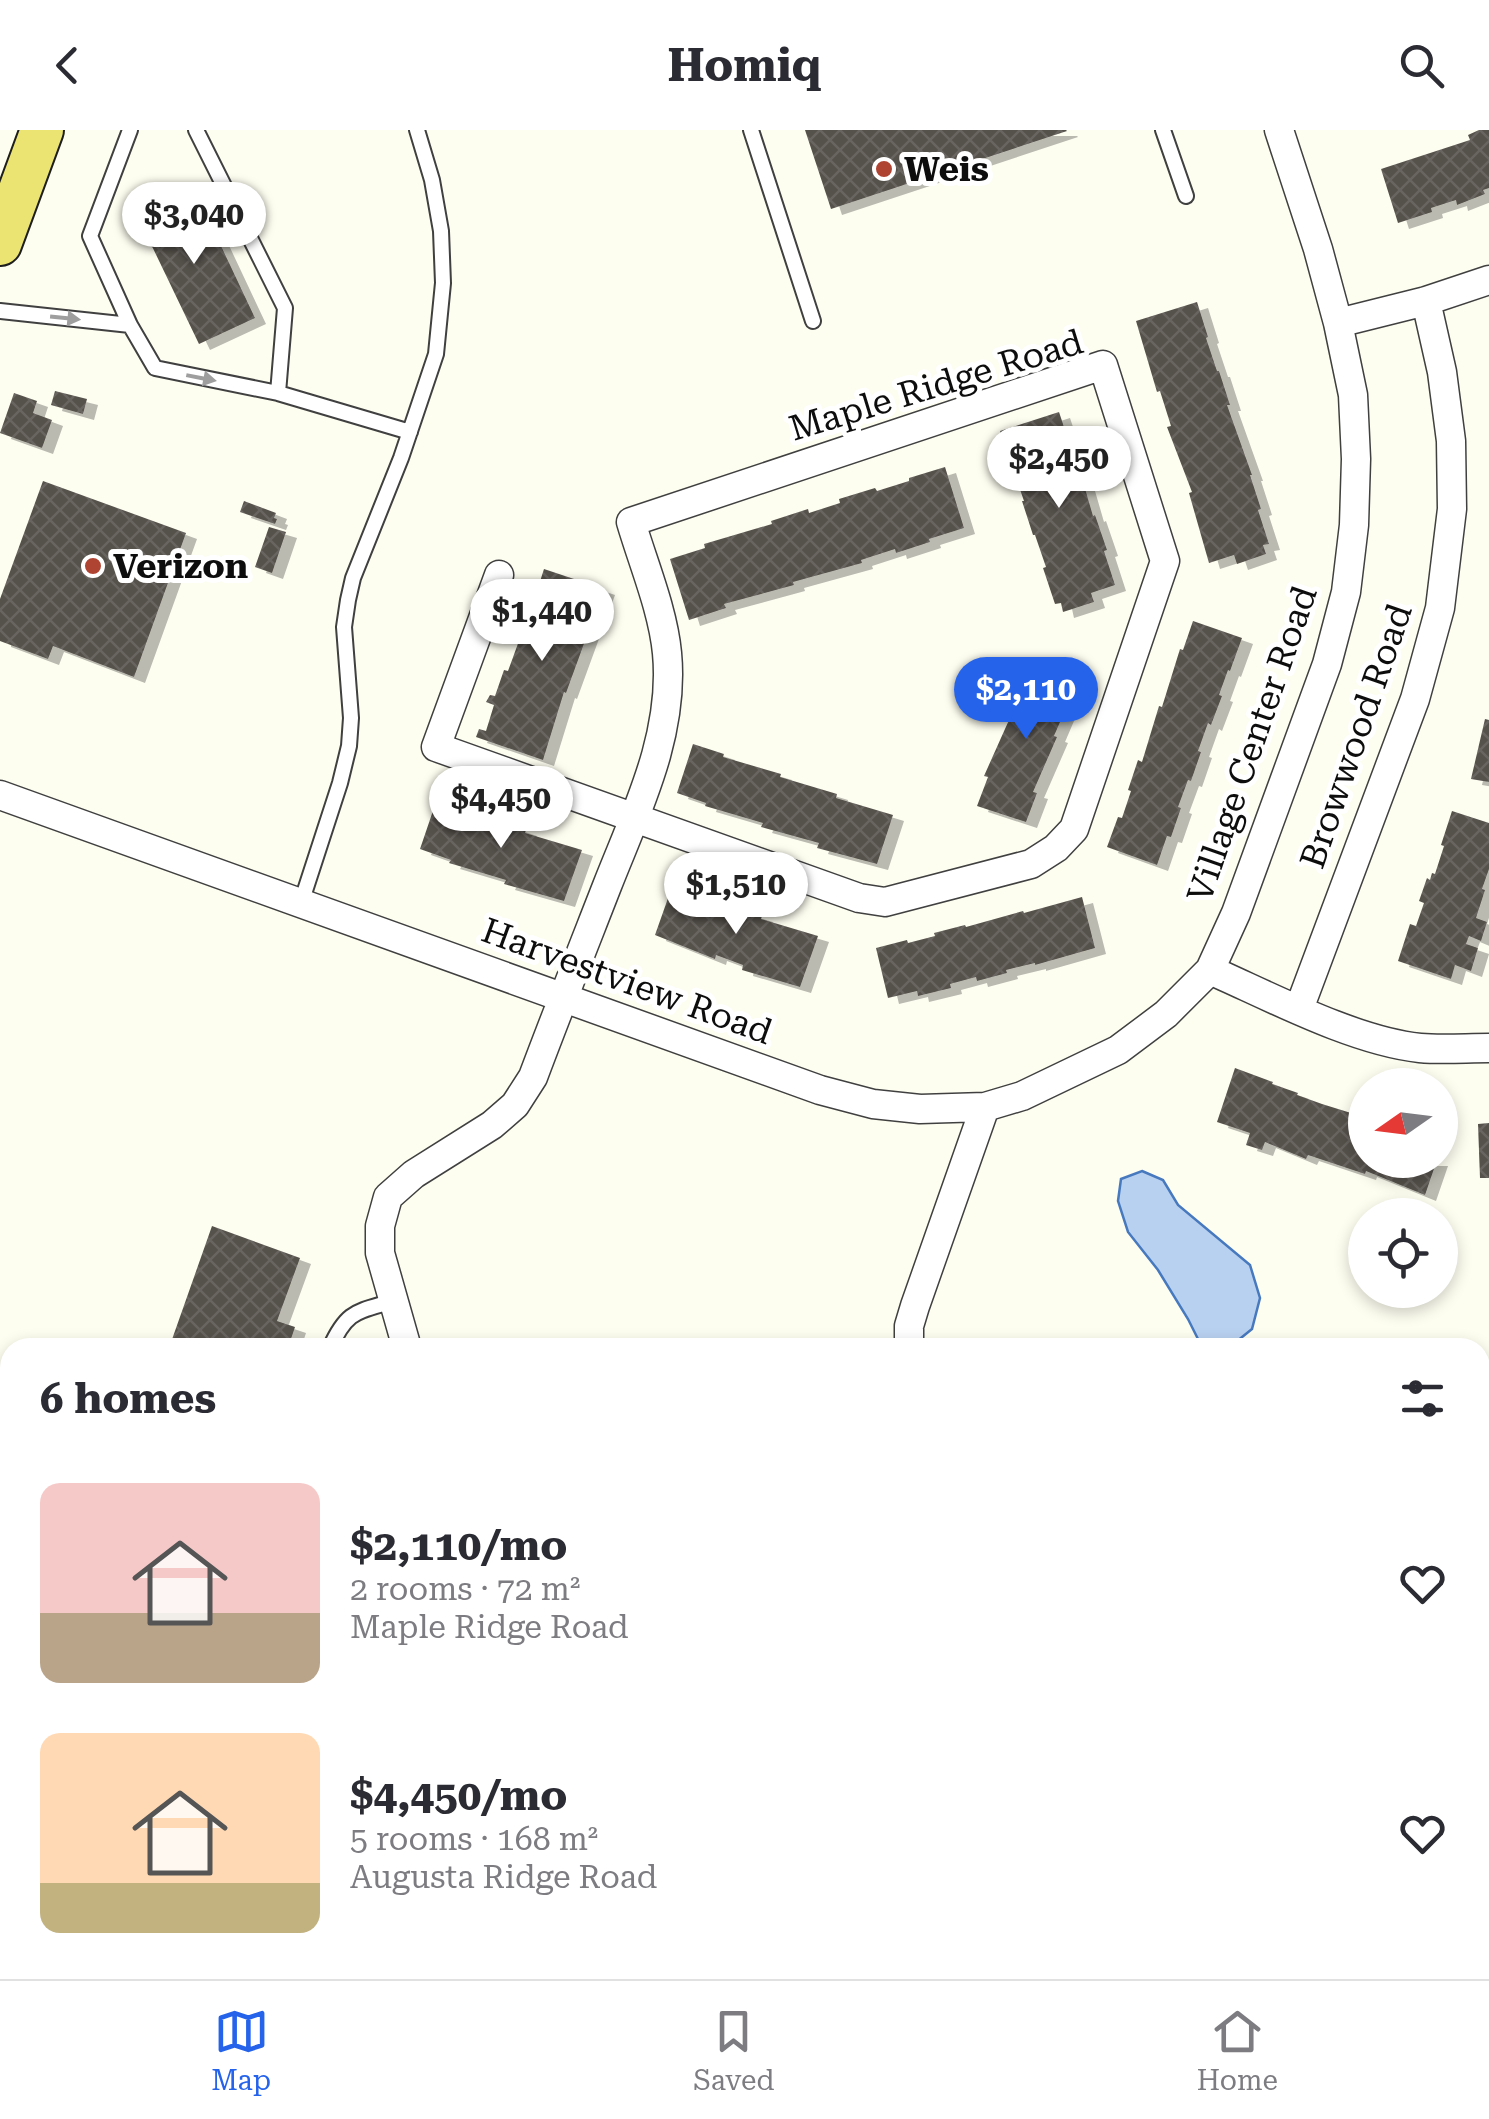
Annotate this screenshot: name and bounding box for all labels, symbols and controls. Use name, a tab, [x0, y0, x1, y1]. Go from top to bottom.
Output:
icon: back	[40, 38, 95, 93]
icon: search	[1394, 38, 1449, 93]
text: Homiq	[667, 39, 822, 92]
place label: Weis	[904, 149, 989, 190]
marker: Weis	[873, 158, 895, 180]
pin: $3,040	[113, 182, 275, 267]
text: $3,040	[144, 195, 244, 233]
one-way arrow	[50, 310, 81, 326]
street label: Maple Ridge Road	[784, 321, 1088, 450]
one-way arrow	[186, 370, 217, 386]
pin: $2,450	[978, 426, 1140, 511]
text: $2,450	[1009, 439, 1109, 477]
place label: Verizon	[113, 546, 248, 587]
marker: Verizon	[82, 555, 104, 577]
pin: $1,440	[461, 579, 623, 664]
street label: Village Center Road	[1179, 581, 1326, 908]
text: $1,440	[492, 592, 592, 630]
street label: Browwood Road	[1292, 599, 1421, 874]
pin: $2,110	[945, 657, 1107, 742]
text: $2,110	[976, 670, 1076, 708]
pin: $4,450	[420, 766, 582, 851]
text: $4,450	[451, 779, 551, 817]
pin: $1,510	[655, 852, 817, 937]
text: $1,510	[686, 865, 786, 903]
street label: Harvestview Road	[476, 910, 778, 1053]
north arrow	[1348, 1068, 1458, 1178]
map controls	[1348, 1068, 1458, 1308]
button: locate	[1348, 1198, 1458, 1308]
icon: filters	[1395, 1371, 1450, 1426]
text: 6 homes	[40, 1374, 216, 1423]
text: $2,110/mo	[350, 1521, 567, 1570]
icon: home	[120, 1523, 240, 1643]
icon: heart	[1395, 1556, 1450, 1611]
text: 2 rooms · 72 m²	[350, 1570, 580, 1608]
text: Maple Ridge Road	[350, 1608, 629, 1646]
text: $4,450/mo	[350, 1771, 567, 1820]
icon: home	[120, 1773, 240, 1893]
icon: heart	[1395, 1806, 1450, 1861]
text: 5 rooms · 168 m²	[350, 1820, 598, 1858]
text: Augusta Ridge Road	[350, 1858, 657, 1896]
tab: Map	[211, 2004, 271, 2097]
tab: Saved	[693, 2004, 774, 2097]
tab: Home	[1197, 2004, 1278, 2097]

